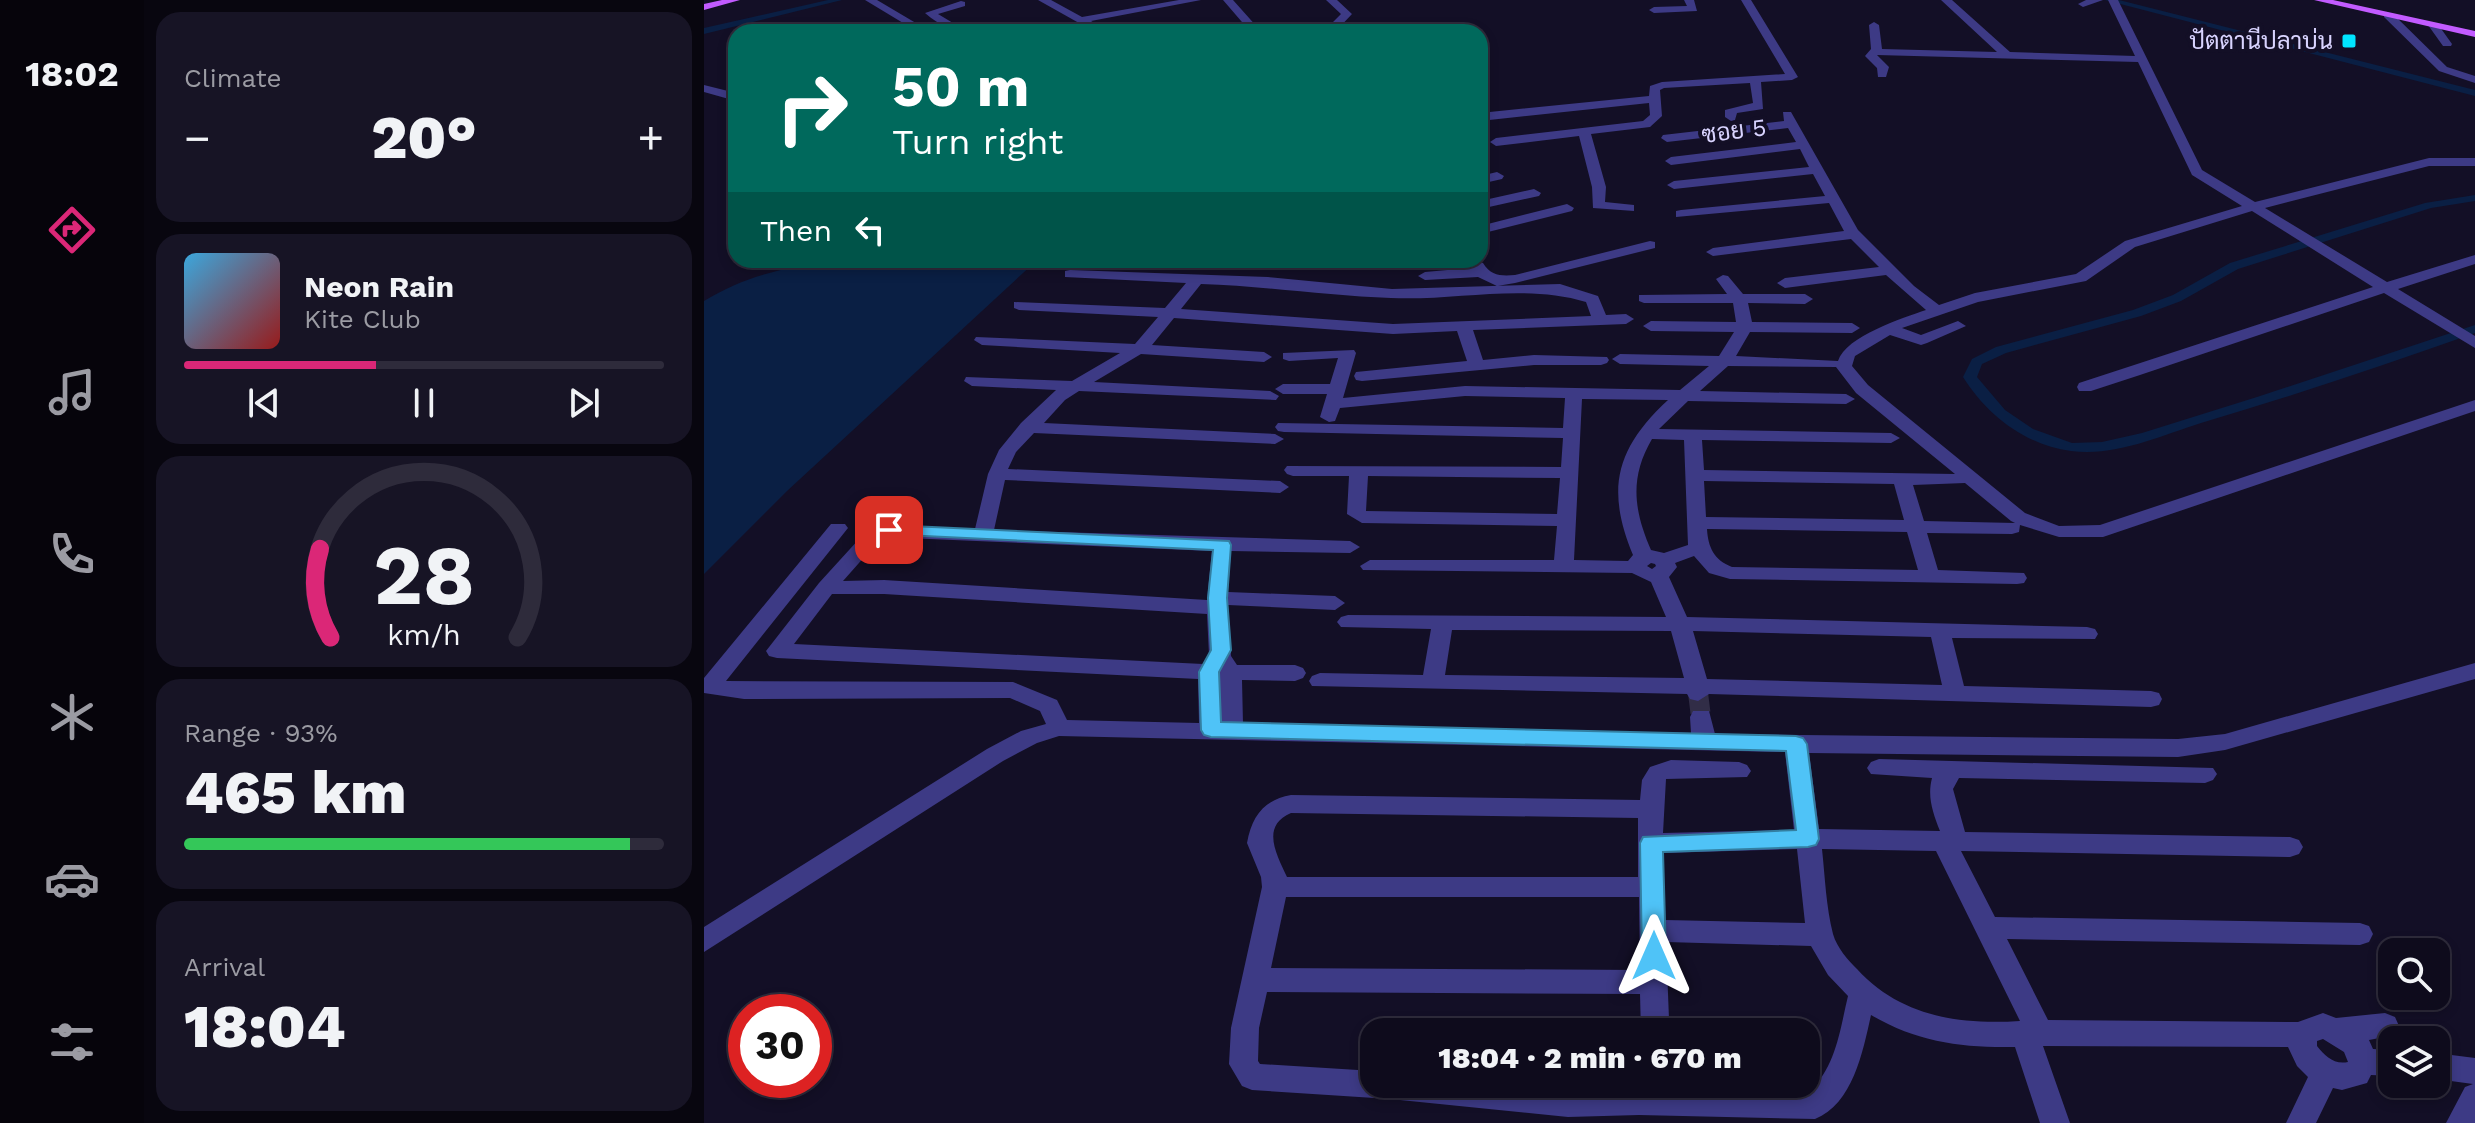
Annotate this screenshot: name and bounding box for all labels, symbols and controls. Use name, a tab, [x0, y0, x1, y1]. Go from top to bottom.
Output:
place label: ปัตตานีปลาบ่น	[2189, 26, 2333, 55]
marker: ปัตตานีปลาบ่น	[2340, 32, 2358, 50]
text: 18:02	[25, 53, 119, 95]
text: 50 m	[892, 54, 1029, 120]
icon: right	[760, 56, 864, 160]
text: Climate	[184, 63, 282, 93]
text: 20°	[371, 102, 477, 173]
text: −	[184, 112, 211, 164]
text: +	[637, 112, 664, 164]
street label: ซอย 5	[1700, 113, 1768, 149]
text: Turn right	[892, 121, 1063, 163]
icon: directions	[44, 202, 100, 258]
icon: left	[848, 208, 892, 252]
text: Then	[760, 213, 832, 248]
text: Neon Rain	[304, 269, 454, 304]
text: Kite Club	[304, 304, 421, 334]
icon: music	[44, 364, 100, 420]
icon: previous	[242, 381, 286, 425]
icon: pause	[402, 381, 446, 425]
icon: next	[562, 381, 606, 425]
pin	[855, 496, 923, 564]
icon: arrive	[867, 508, 911, 552]
icon: phone	[44, 526, 100, 582]
text: 28	[373, 526, 475, 623]
text: km/h	[387, 618, 461, 652]
icon: climate	[44, 689, 100, 745]
text: Range · 93%	[184, 718, 337, 748]
text: 465 km	[184, 757, 406, 828]
icon: car	[44, 851, 100, 907]
position arrow	[1612, 914, 1696, 998]
map controls	[2378, 938, 2450, 1098]
button: search	[2378, 938, 2450, 1010]
text: Arrival	[184, 952, 265, 982]
text: 18:04	[184, 991, 345, 1062]
speed limit sign: 30	[728, 994, 832, 1098]
icon: filters	[44, 1014, 100, 1070]
button: layers	[2378, 1026, 2450, 1098]
text: 18:04 · 2 min · 670 m	[1438, 1040, 1742, 1075]

